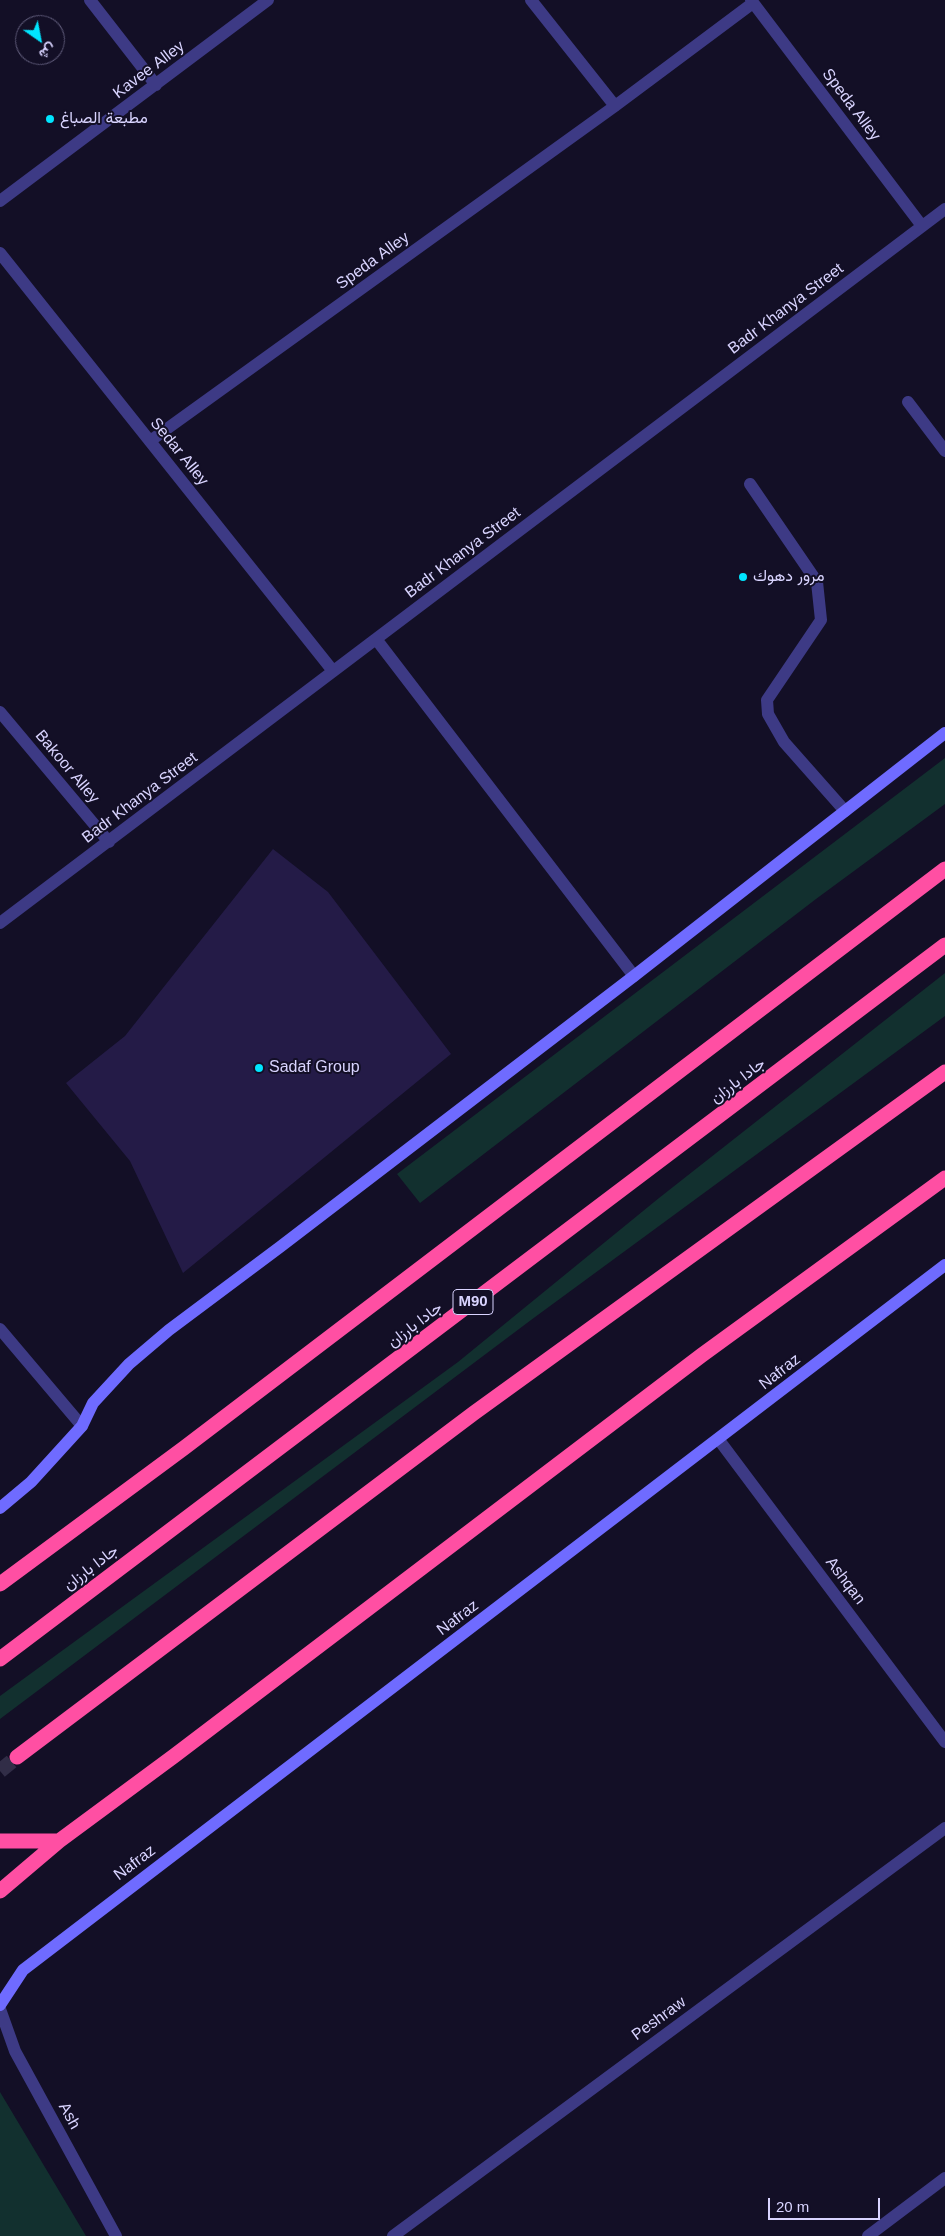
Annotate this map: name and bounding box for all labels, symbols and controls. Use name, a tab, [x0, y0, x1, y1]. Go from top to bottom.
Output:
north arrow	[15, 15, 65, 65]
street label: Kavee Alley	[109, 37, 189, 103]
text: ش	[36, 40, 59, 63]
street label: Speda Alley	[818, 65, 884, 145]
place label: مطبعة الصباغ	[60, 109, 148, 129]
marker: مطبعة الصباغ	[44, 113, 56, 125]
street label: Speda Alley	[333, 228, 413, 294]
street label: Badr Khanya Street	[724, 259, 848, 359]
street label: Sedar Alley	[146, 414, 212, 490]
street label: Badr Khanya Street	[401, 503, 525, 603]
place label: مرور دهوك	[753, 567, 824, 587]
marker: مرور دهوك	[737, 571, 749, 583]
street label: Bakoor Alley	[31, 726, 103, 808]
street label: Badr Khanya Street	[78, 748, 202, 848]
street label: جادا بارزان	[707, 1054, 769, 1108]
place label: Sadaf Group	[269, 1058, 360, 1078]
marker: Sadaf Group	[253, 1062, 265, 1074]
road number: M90	[453, 1290, 493, 1314]
street label: جادا بارزان	[384, 1298, 446, 1352]
street label: Nafraz	[756, 1350, 804, 1394]
street label: جادا بارزان	[60, 1541, 122, 1595]
street label: Ashqan	[821, 1554, 869, 1608]
street label: Nafraz	[433, 1596, 483, 1640]
street label: Nafraz	[110, 1841, 160, 1885]
street label: Peshraw	[628, 1993, 690, 2045]
street label: Ash	[54, 2099, 84, 2133]
scale bar	[770, 2188, 882, 2220]
text: 20 m	[776, 2198, 809, 2215]

